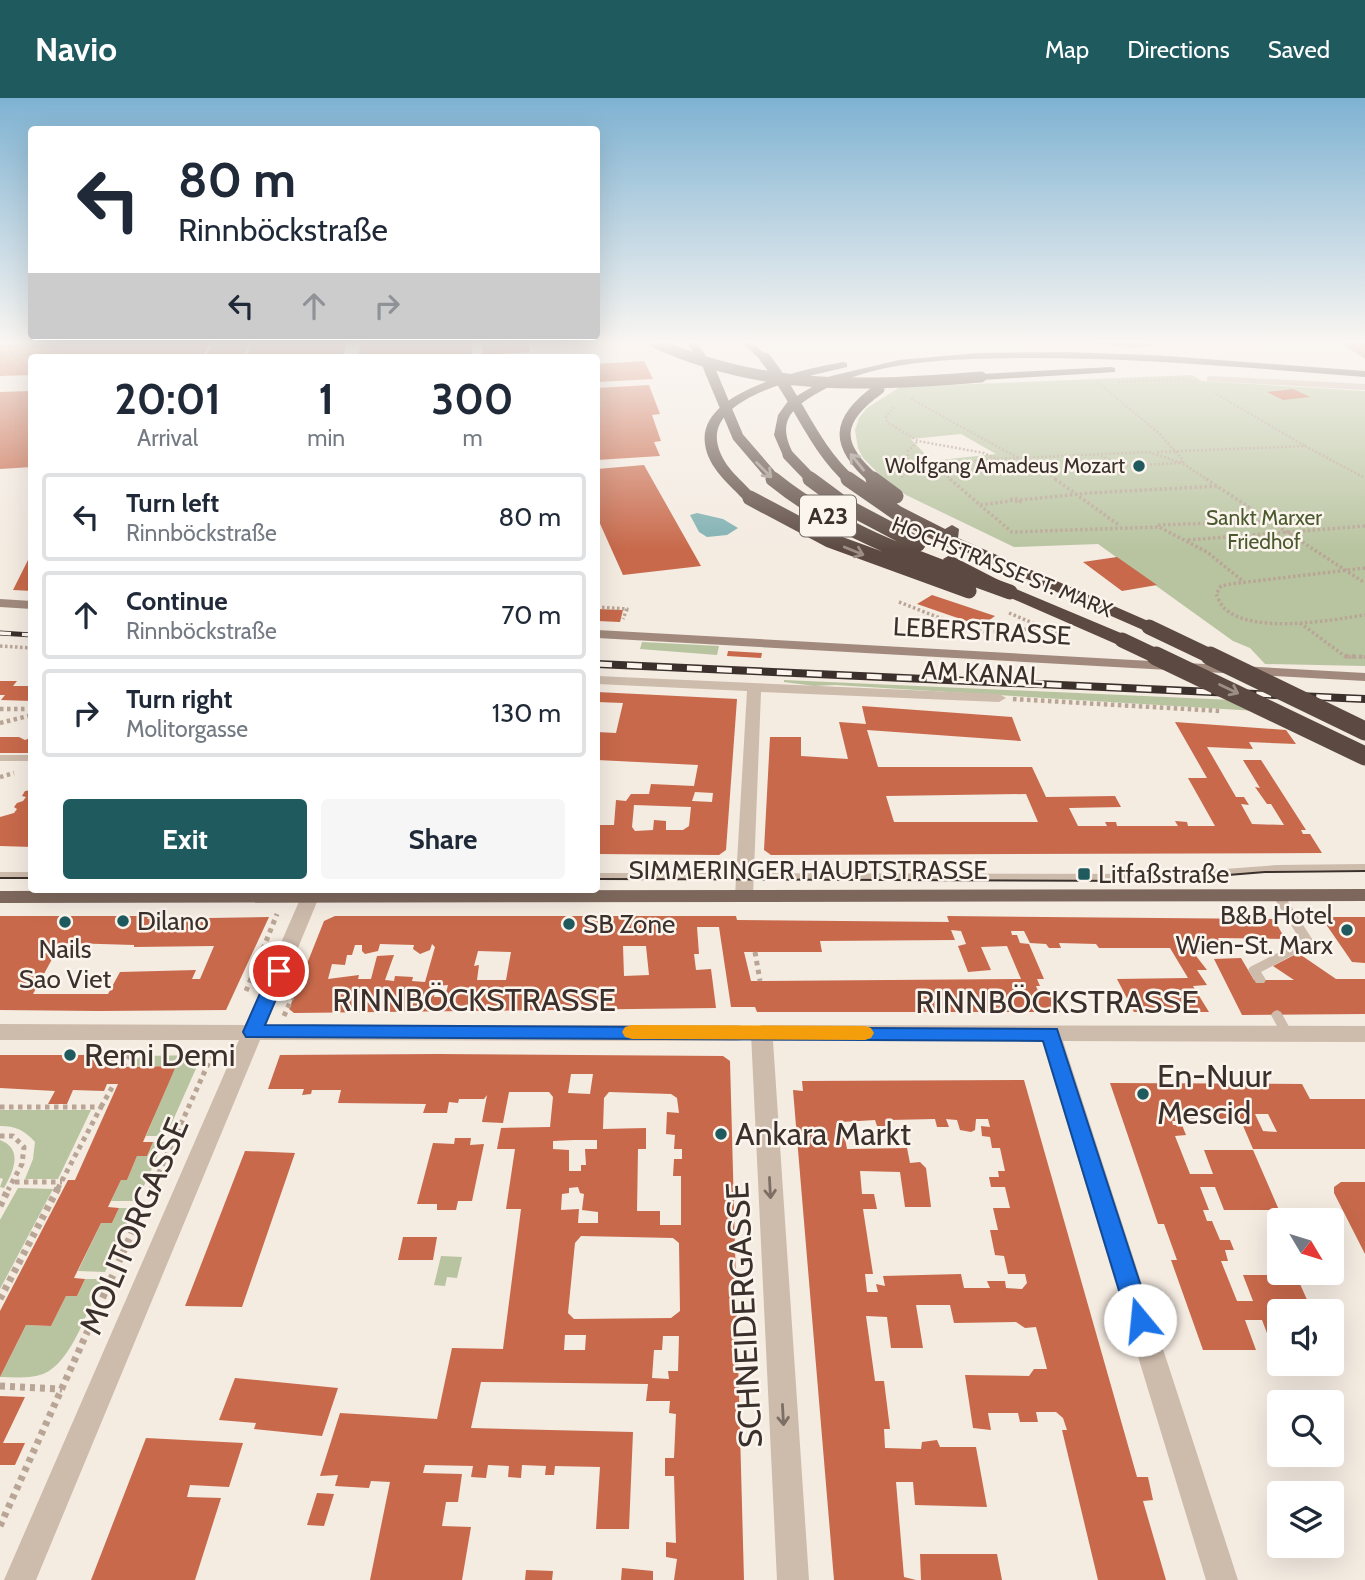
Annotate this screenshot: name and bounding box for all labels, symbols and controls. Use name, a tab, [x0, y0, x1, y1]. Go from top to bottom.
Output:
text: Navio	[35, 29, 117, 69]
text: Map	[1045, 35, 1089, 64]
text: Directions	[1127, 35, 1230, 64]
text: Saved	[1268, 35, 1330, 64]
text: 80 m	[178, 150, 296, 209]
icon: left	[63, 154, 154, 245]
text: Rinnböckstraße	[178, 210, 388, 249]
icon: left	[222, 287, 260, 325]
icon: ahead	[295, 287, 333, 325]
icon: right	[368, 287, 406, 325]
text: 20:01	[114, 373, 221, 425]
text: 1	[318, 373, 334, 425]
text: 300	[432, 373, 514, 425]
text: Arrival	[137, 424, 198, 452]
text: min	[307, 424, 345, 452]
text: m	[462, 424, 483, 452]
place label: Wolfgang Amadeus Mozart	[885, 453, 1125, 478]
one-way arrow	[849, 454, 864, 472]
marker: Wolfgang Amadeus Mozart	[1131, 458, 1147, 474]
one-way arrow	[755, 461, 772, 478]
text: Turn left	[126, 487, 219, 519]
road number: A23	[800, 496, 856, 536]
icon: left	[67, 498, 105, 536]
text: 80 m	[498, 501, 561, 533]
park label: Sankt Marxer Friedhof	[1206, 505, 1322, 554]
street label: HOCHSTRASSE ST. MARX	[888, 511, 1117, 622]
text: Rinnböckstraße	[126, 519, 277, 547]
one-way arrow	[842, 546, 864, 559]
text: Continue	[126, 585, 228, 617]
icon: ahead	[67, 596, 105, 634]
text: 70 m	[501, 599, 561, 631]
street label: LEBERSTRASSE	[892, 610, 1072, 652]
text: Rinnböckstraße	[126, 617, 277, 645]
street label: AM KANAL	[921, 654, 1043, 692]
text: Turn right	[126, 683, 232, 715]
one-way arrow	[1218, 683, 1239, 696]
icon: right	[67, 694, 105, 732]
text: 130 m	[492, 697, 561, 729]
text: Molitorgasse	[126, 715, 248, 743]
button: Exit	[63, 799, 307, 879]
button: Share	[321, 799, 565, 879]
street label: SIMMERINGER HAUPTSTRASSE	[628, 854, 988, 886]
place label: Litfaßstraße	[1098, 858, 1229, 890]
marker: Litfaßstraße	[1076, 866, 1092, 882]
place label: B&B Hotel Wien-St. Marx	[1176, 899, 1334, 961]
place label: Dilano	[137, 905, 209, 937]
place label: SB Zone	[583, 908, 675, 940]
marker: Dilano	[115, 913, 131, 929]
marker: Nails Sao Viet	[57, 914, 73, 930]
marker: SB Zone	[561, 916, 577, 932]
marker: B&B Hotel Wien-St. Marx	[1339, 922, 1355, 938]
place label: Nails Sao Viet	[19, 933, 111, 995]
pin	[249, 941, 309, 1001]
icon: arrive	[260, 952, 298, 990]
street label: RINNBÖCKSTRASSE	[332, 980, 616, 1019]
street label: RINNBÖCKSTRASSE	[915, 982, 1199, 1021]
place label: Remi Demi	[84, 1035, 235, 1074]
marker: Remi Demi	[62, 1047, 78, 1063]
place label: En-Nuur Mescid	[1157, 1056, 1273, 1132]
marker: En-Nuur Mescid	[1135, 1086, 1151, 1102]
street label: MOLITORGASSE	[70, 1112, 197, 1340]
place label: Ankara Markt	[735, 1114, 911, 1153]
marker: Ankara Markt	[713, 1126, 729, 1142]
one-way arrow	[763, 1176, 776, 1199]
street label: SCHNEIDERGASSE	[717, 1181, 770, 1449]
north arrow	[1267, 1208, 1344, 1284]
map controls	[1267, 1208, 1344, 1558]
position arrow	[1103, 1283, 1177, 1357]
button: sound	[1267, 1299, 1344, 1376]
button: search	[1267, 1390, 1344, 1467]
one-way arrow	[777, 1403, 790, 1426]
button: layers	[1267, 1481, 1344, 1558]

